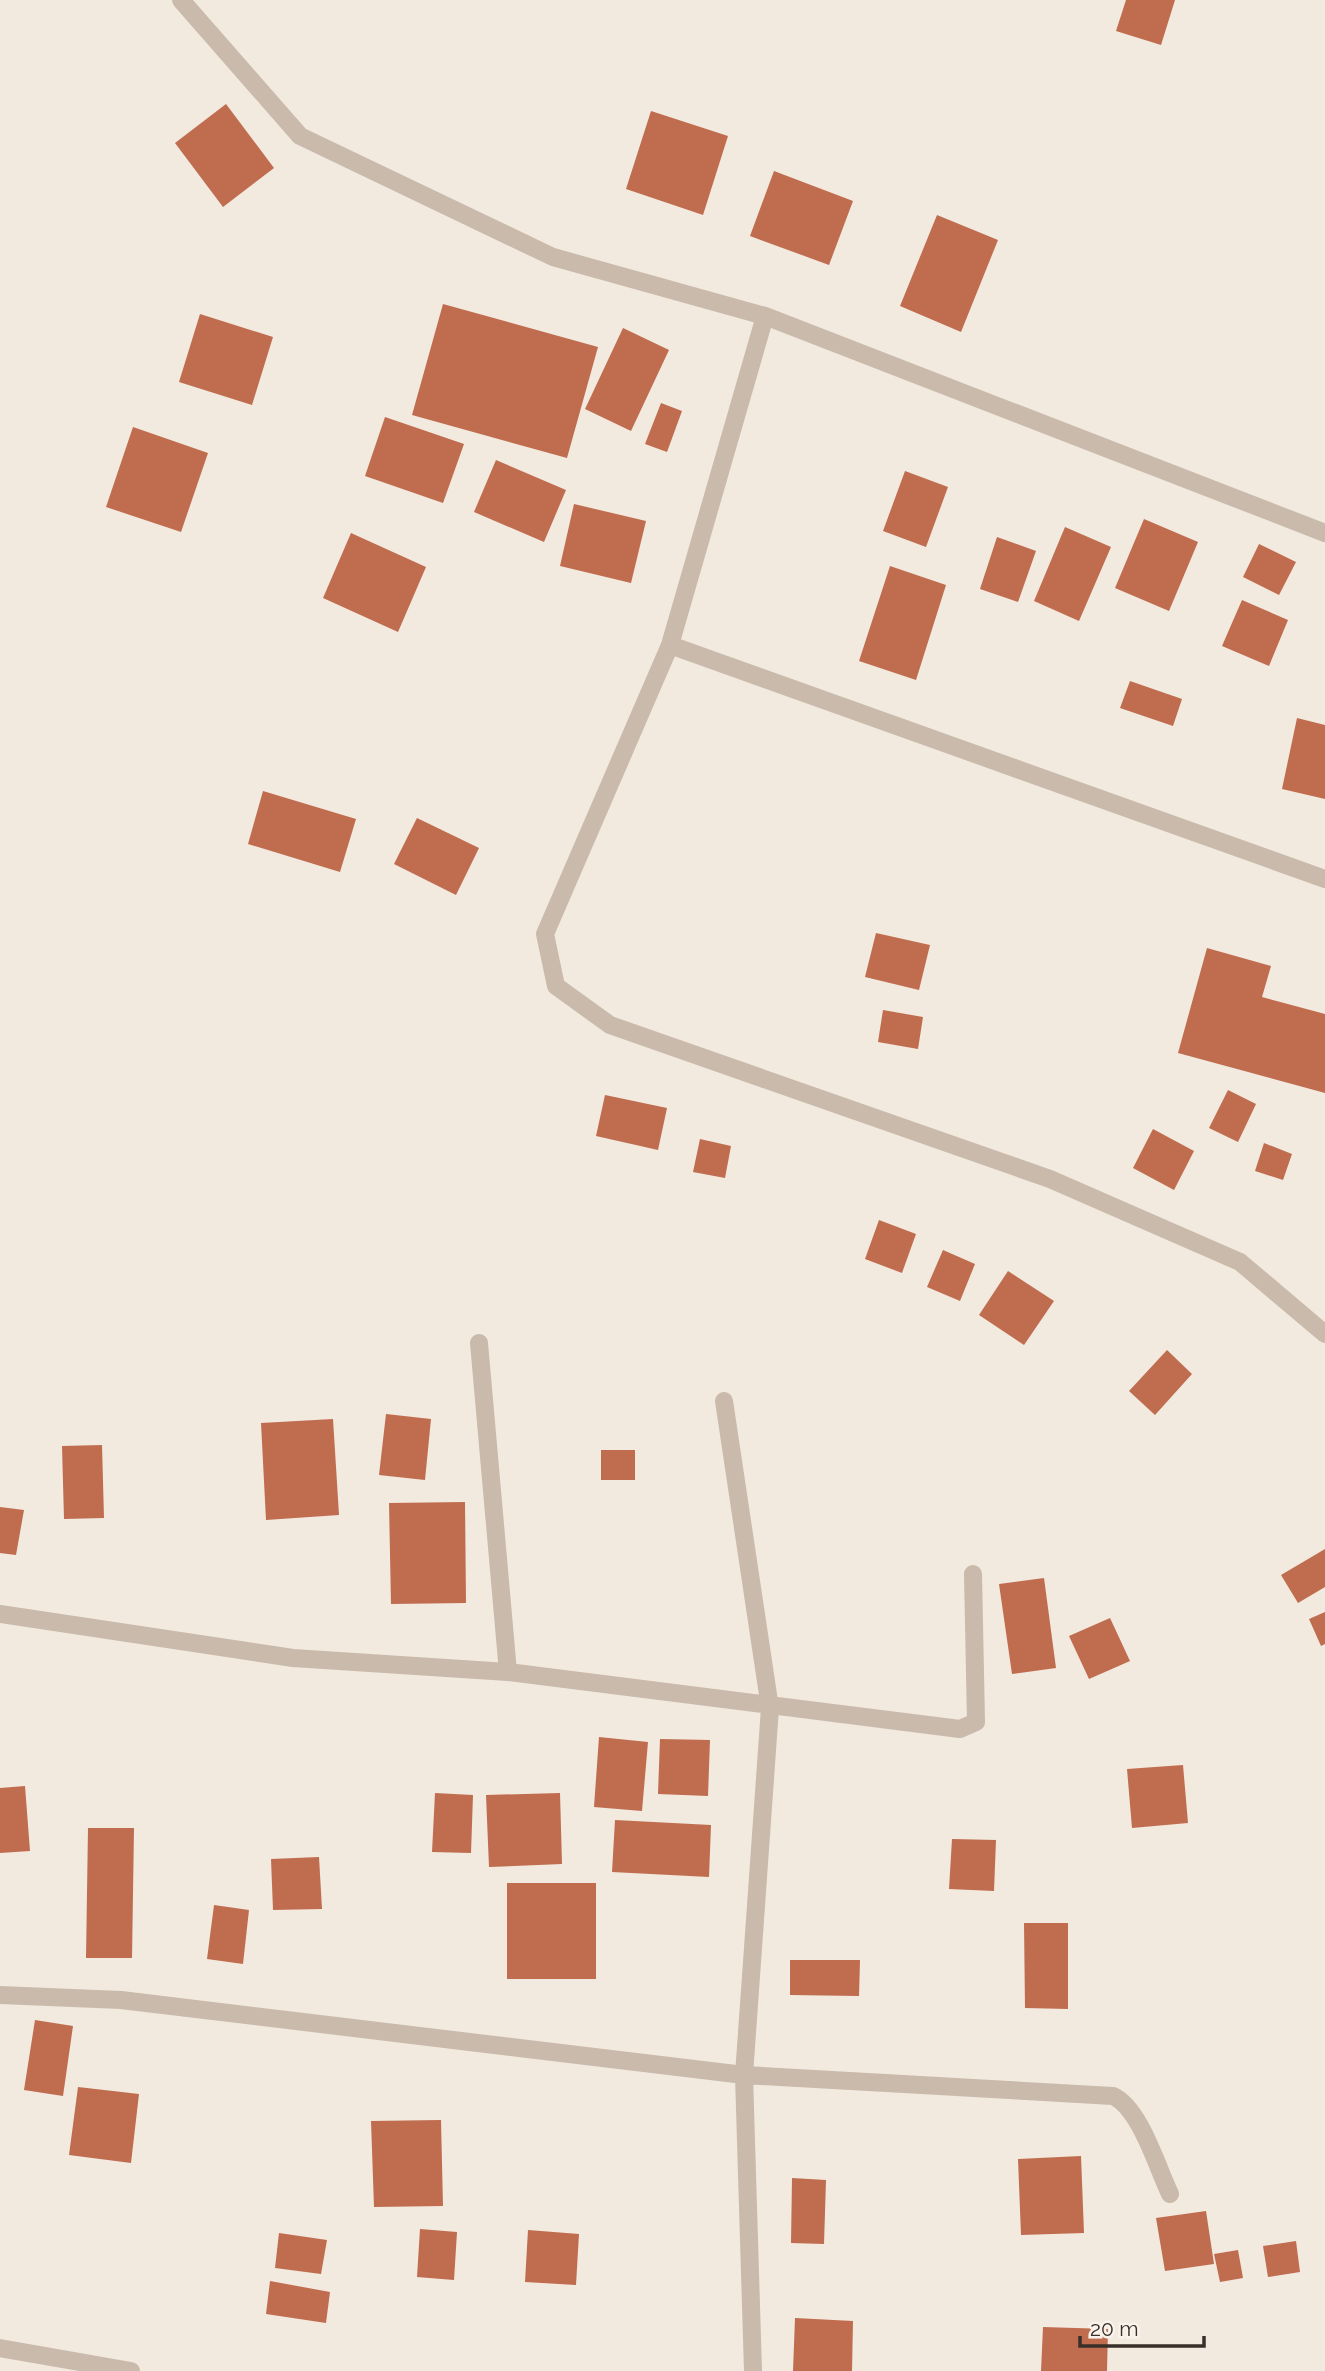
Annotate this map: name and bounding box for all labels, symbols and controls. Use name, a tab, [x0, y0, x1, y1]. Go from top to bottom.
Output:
scale bar	[1080, 2304, 1204, 2348]
text: 20 m	[1090, 2316, 1138, 2341]

